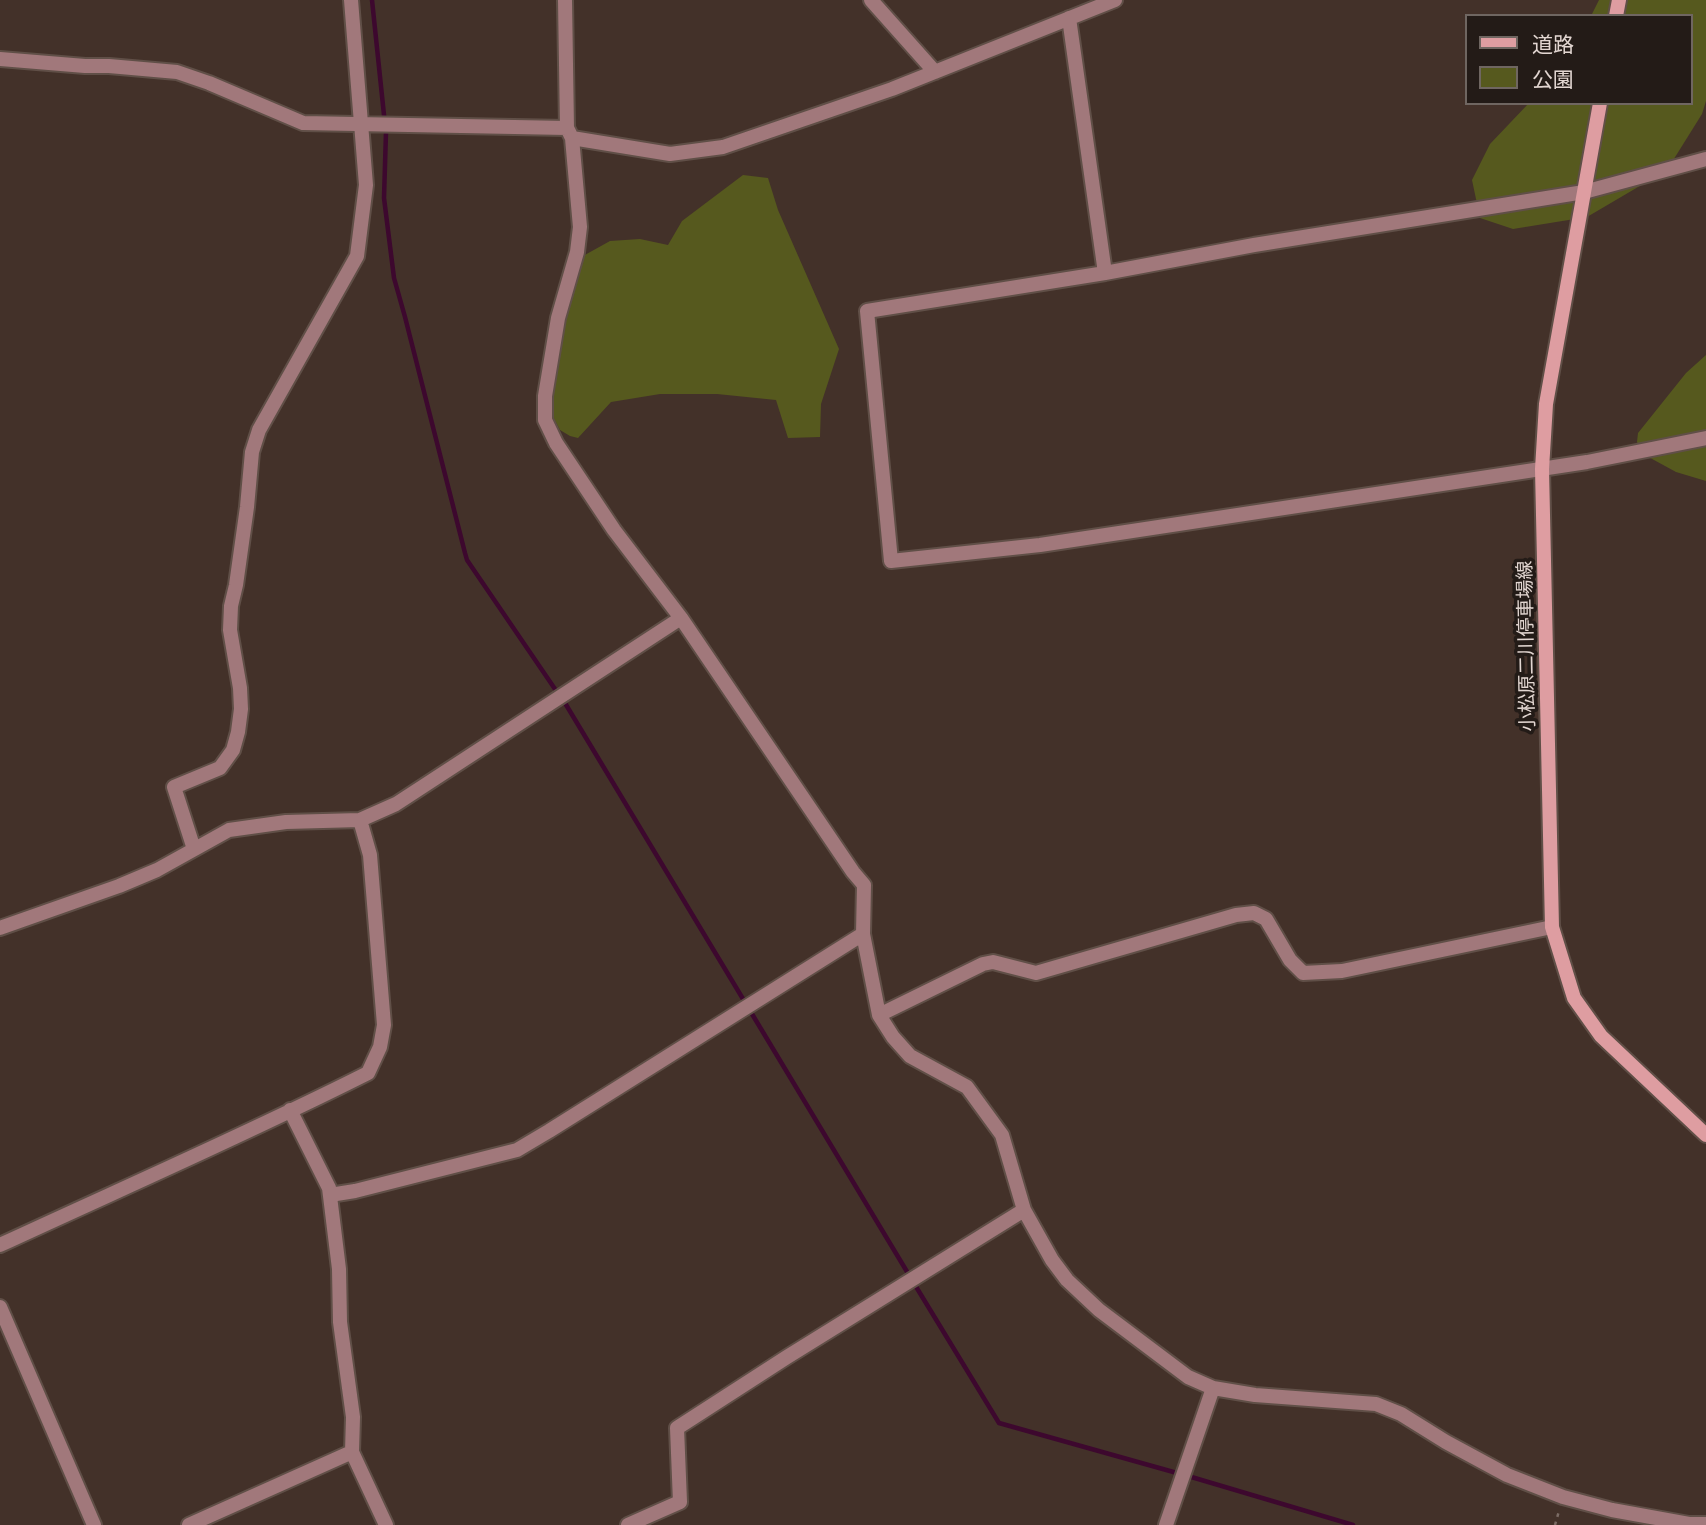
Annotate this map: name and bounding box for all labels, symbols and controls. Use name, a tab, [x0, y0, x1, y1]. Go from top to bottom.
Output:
legend	[1464, 14, 1692, 105]
text: 道路	[1532, 30, 1574, 58]
text: 公園	[1532, 65, 1574, 93]
street label: 小松原二川停車場線	[1514, 560, 1540, 732]

